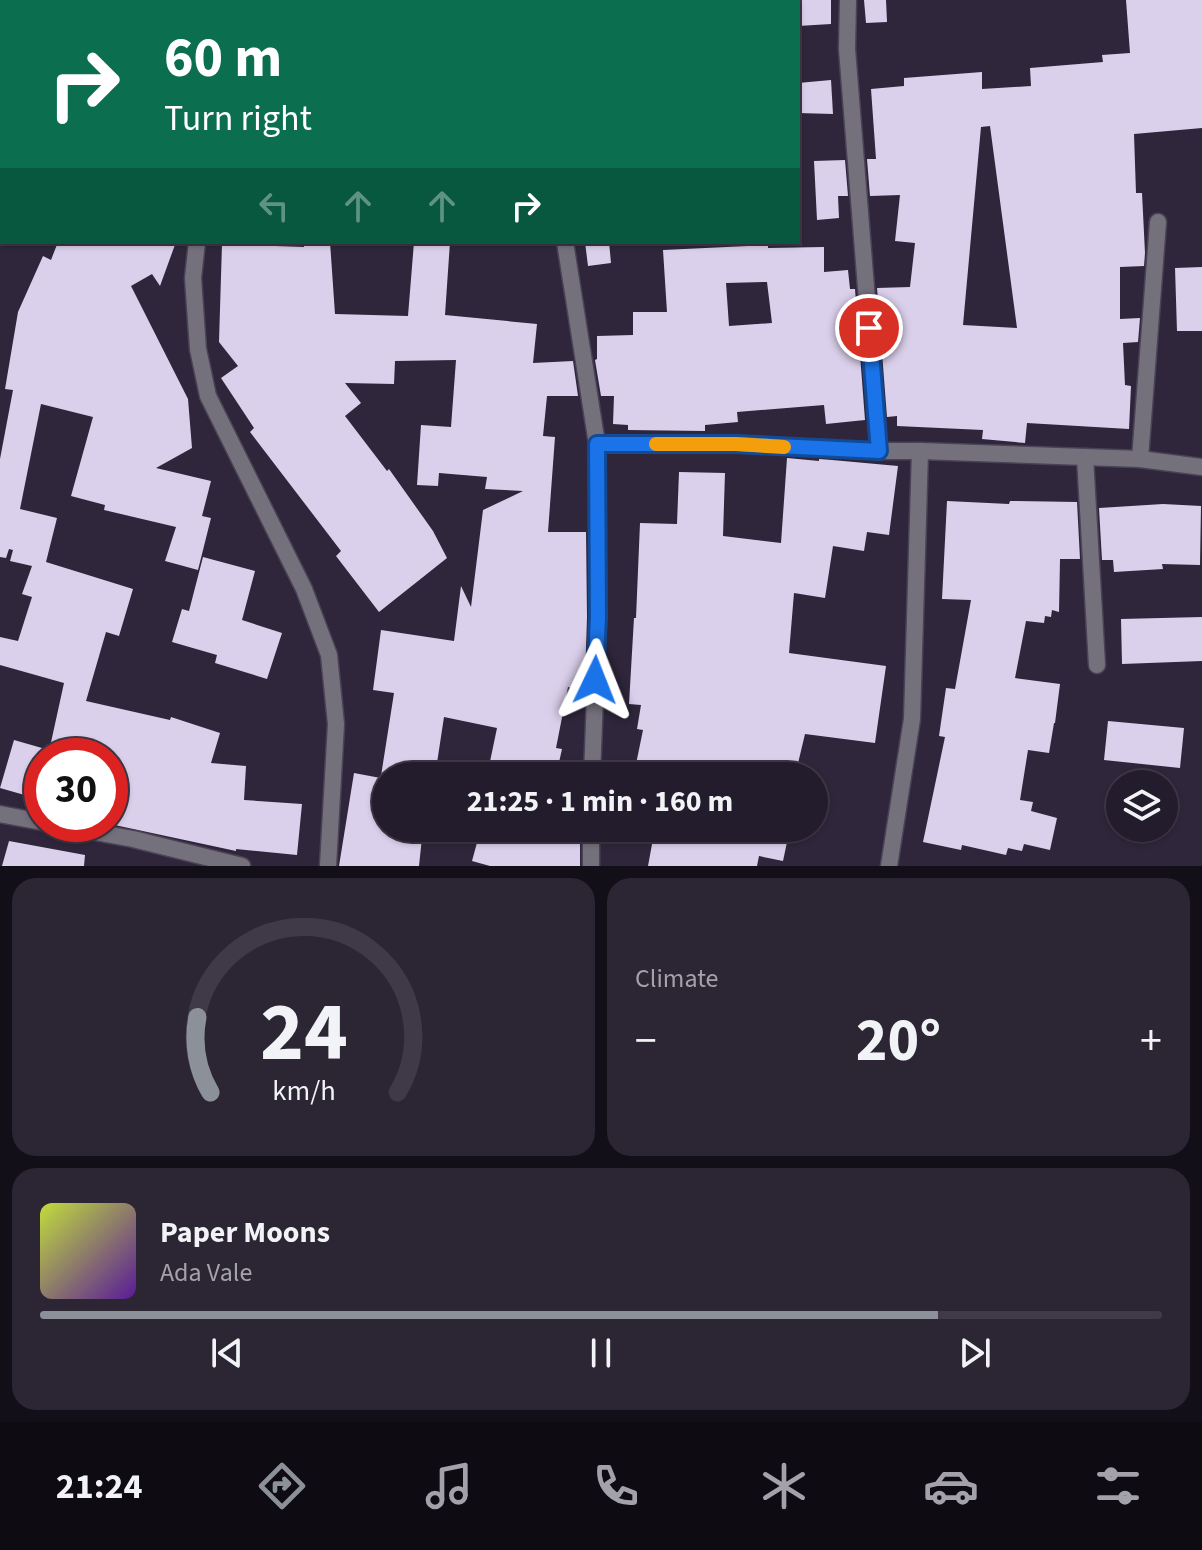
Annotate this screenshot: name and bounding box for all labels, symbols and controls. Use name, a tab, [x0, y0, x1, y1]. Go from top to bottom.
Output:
text: 60 m	[164, 19, 282, 98]
icon: right	[32, 32, 136, 136]
text: Turn right	[164, 93, 312, 144]
icon: left	[252, 184, 296, 228]
icon: ahead	[336, 184, 380, 228]
icon: ahead	[420, 184, 464, 228]
icon: right	[504, 184, 548, 228]
pin	[835, 294, 903, 362]
icon: arrive	[847, 306, 891, 350]
position arrow	[553, 638, 637, 722]
speed limit sign: 30	[24, 738, 128, 842]
map controls	[1106, 770, 1178, 842]
button: layers	[1106, 770, 1178, 842]
text: 21:25 · 1 min · 160 m	[467, 780, 733, 823]
text: Climate	[635, 960, 719, 997]
text: 24	[260, 974, 347, 1092]
text: 20°	[856, 999, 941, 1084]
text: −	[635, 1010, 657, 1073]
text: +	[1140, 1010, 1162, 1073]
text: km/h	[272, 1071, 335, 1111]
text: Paper Moons	[160, 1211, 330, 1254]
text: Ada Vale	[160, 1254, 252, 1291]
icon: previous	[205, 1331, 249, 1375]
icon: pause	[579, 1331, 623, 1375]
icon: next	[953, 1331, 997, 1375]
icon: directions	[254, 1458, 310, 1514]
icon: music	[421, 1458, 477, 1514]
icon: phone	[588, 1458, 644, 1514]
icon: climate	[756, 1458, 812, 1514]
icon: car	[923, 1458, 979, 1514]
icon: filters	[1090, 1458, 1146, 1514]
text: 21:24	[56, 1461, 142, 1512]

